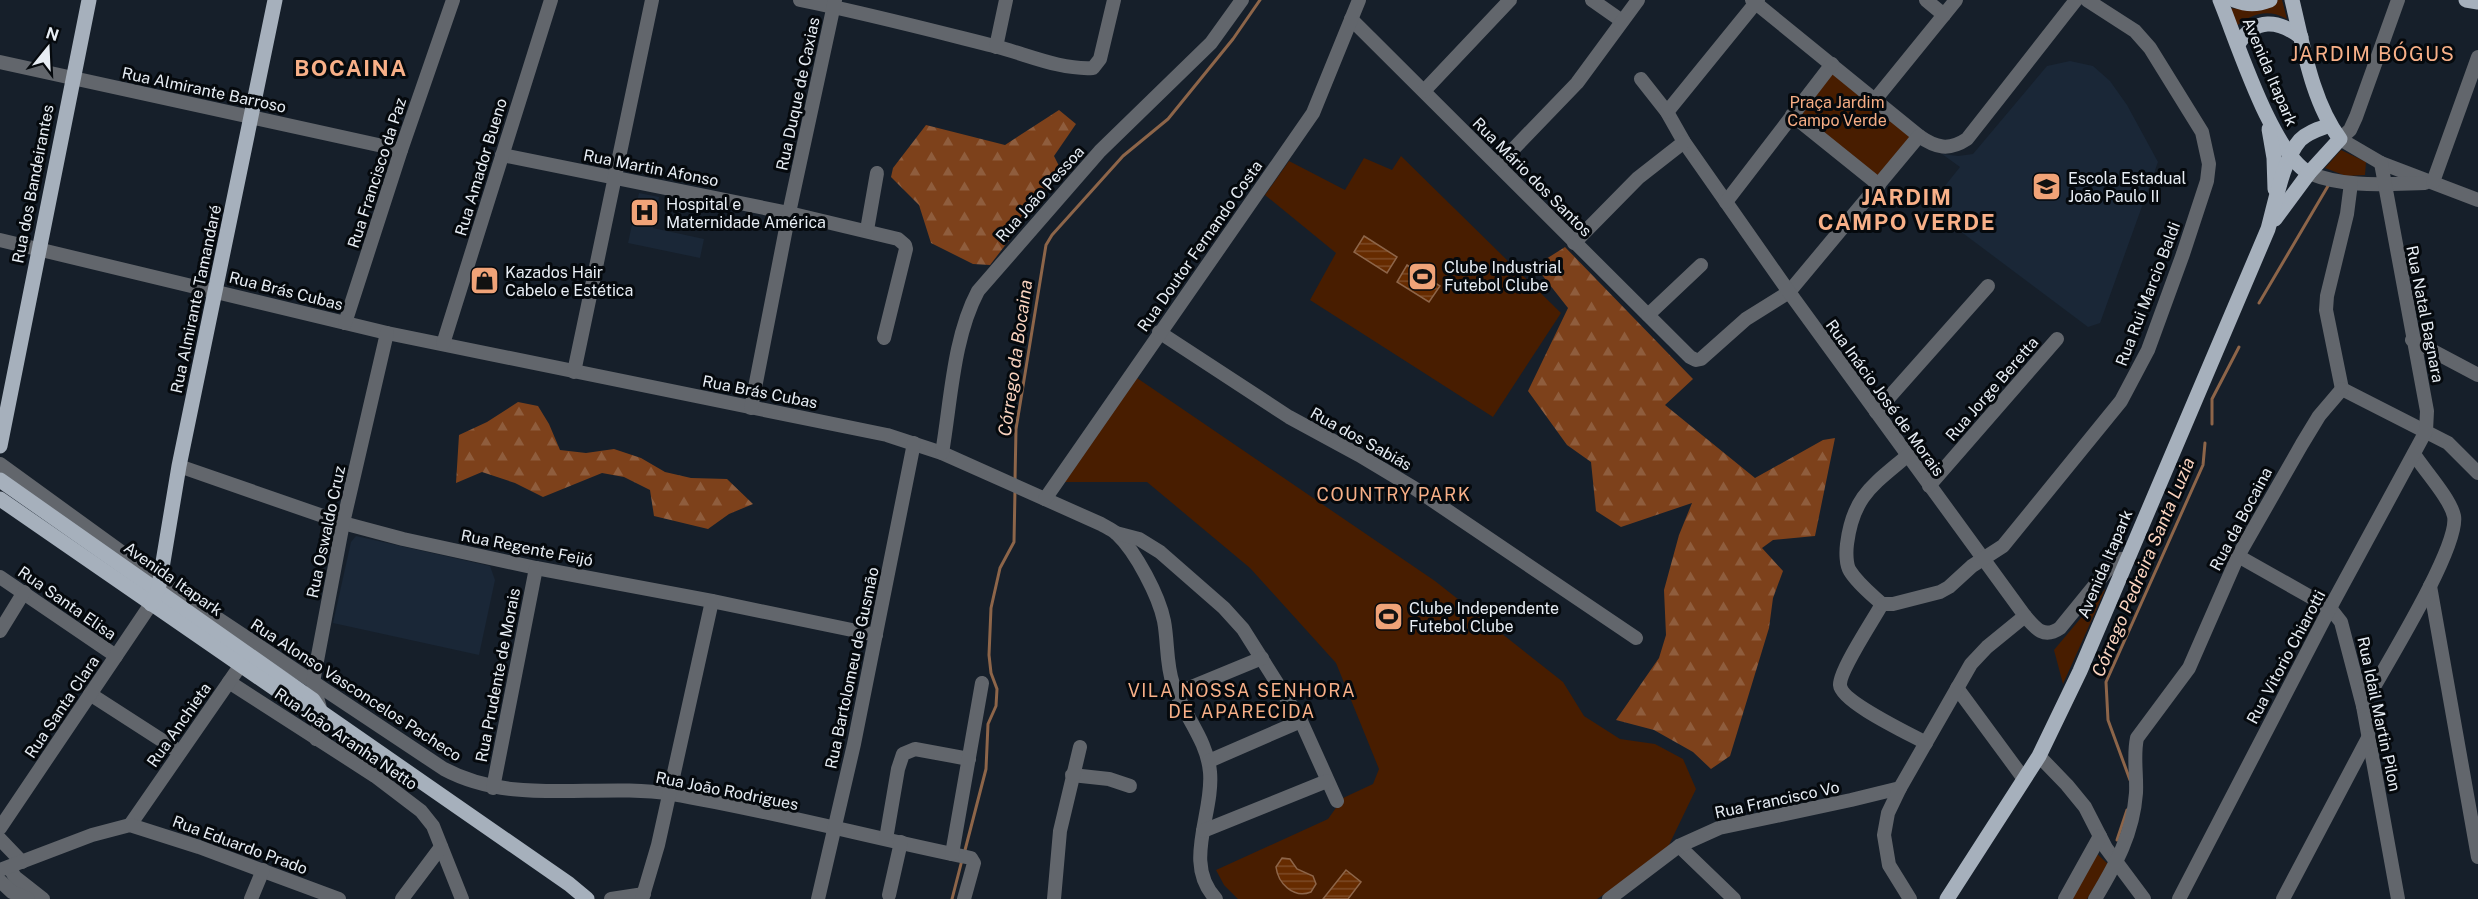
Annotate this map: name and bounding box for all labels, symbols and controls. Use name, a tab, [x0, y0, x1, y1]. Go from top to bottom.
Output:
street label: Avenida Itapark	[2239, 15, 2301, 129]
street label: Rua Duque de Caxias	[772, 16, 824, 172]
north arrow	[18, 18, 78, 78]
text: N	[44, 23, 61, 45]
district label: JARDIM BÓGUS	[2291, 41, 2455, 66]
district label: BOCAINA	[294, 55, 408, 81]
street label: Rua Almirante Barroso	[120, 63, 288, 117]
park label: Praça Jardim Campo Verde	[1787, 93, 1887, 130]
street label: Rua Francisco da Paz	[344, 95, 410, 251]
street label: Rua Amador Bueno	[451, 96, 511, 238]
street label: Rua dos Bandeirantes	[8, 103, 58, 265]
street label: Rua Mário dos Santos	[1469, 114, 1595, 240]
street label: Rua João Pessoa	[992, 142, 1088, 246]
street label: Rua Martin Afonso	[582, 146, 720, 190]
street label: Rua Doutor Fernando Costa	[1134, 157, 1266, 335]
place label: Escola Estadual João Paulo II	[2068, 169, 2186, 206]
school or university icon: Escola Estadual João Paulo II	[2031, 171, 2063, 203]
district label: JARDIM CAMPO VERDE	[1818, 184, 1996, 235]
place label: Hospital e Maternidade América	[666, 195, 826, 232]
hospital icon: Hospital e Maternidade América	[629, 197, 661, 229]
street label: Rua Almirante Tamandaré	[167, 203, 225, 395]
street label: Rua Rui Marcio Baldi	[2112, 219, 2184, 369]
street label: Rua Natal Bagnara	[2402, 244, 2448, 384]
place label: Clube Industrial Futebol Clube	[1444, 258, 1562, 295]
sports icon: Clube Industrial Futebol Clube	[1407, 260, 1439, 292]
place label: Kazados Hair Cabelo e Estética	[505, 263, 633, 300]
shop icon: Kazados Hair Cabelo e Estética	[468, 265, 500, 297]
street label: Rua Brás Cubas	[227, 268, 345, 314]
water label: Córrego da Bocaina	[994, 278, 1036, 438]
street label: Rua Inácio José de Morais	[1822, 316, 1948, 480]
street label: Rua Jorge Beretta	[1942, 333, 2042, 445]
street label: Rua Brás Cubas	[701, 372, 819, 412]
street label: Rua dos Sabiás	[1307, 403, 1415, 475]
water label: Córrego Pedreira Santa Luzia	[2087, 454, 2199, 680]
street label: Rua Oswaldo Cruz	[303, 464, 349, 600]
street label: Rua da Bocaina	[2206, 464, 2276, 574]
district label: COUNTRY PARK	[1317, 484, 1471, 505]
street label: Avenida Itapark	[2074, 507, 2136, 621]
street label: Rua Regente Feijó	[459, 526, 595, 570]
street label: Avenida Itapark	[120, 538, 226, 620]
street label: Rua Santa Elisa	[14, 562, 120, 644]
street label: Rua Bartolomeu de Gusmão	[821, 565, 883, 771]
street label: Rua Prudente de Morais	[472, 586, 524, 764]
street label: Rua Vitorio Chiarotti	[2243, 587, 2329, 727]
place label: Clube Independente Futebol Clube	[1409, 599, 1559, 636]
sports icon: Clube Independente Futebol Clube	[1372, 601, 1404, 633]
street label: Rua Alonso Vasconcelos Pacheco	[247, 615, 465, 765]
street label: Rua Idail Martin Pilon	[2353, 635, 2405, 793]
street label: Rua Santa Clara	[21, 652, 103, 762]
street label: Rua Anchieta	[143, 679, 215, 771]
district label: VILA NOSSA SENHORA DE APARECIDA	[1128, 680, 1356, 722]
street label: Rua João Aranha Netto	[271, 684, 421, 794]
street label: Rua João Rodrigues	[654, 768, 800, 814]
street label: Rua Francisco Vo	[1713, 777, 1841, 823]
street label: Rua Eduardo Prado	[170, 812, 310, 878]

